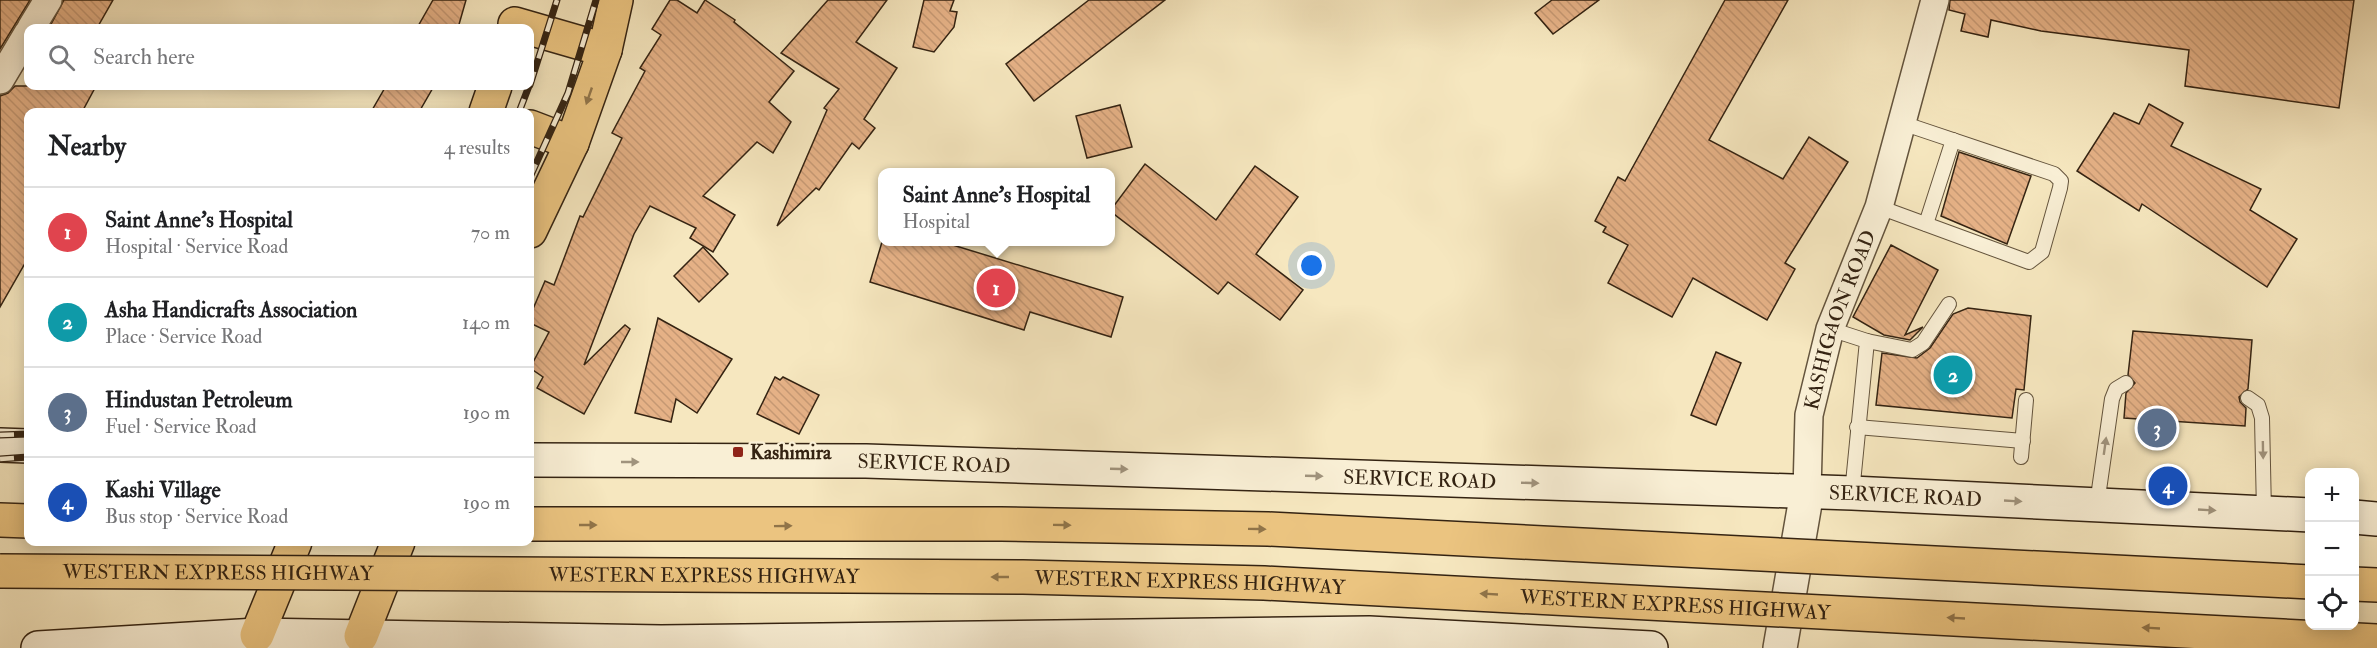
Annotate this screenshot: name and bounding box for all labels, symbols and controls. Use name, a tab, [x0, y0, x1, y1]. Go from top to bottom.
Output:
search box	[24, 24, 534, 90]
icon: search	[45, 41, 78, 74]
text: Search here	[93, 43, 195, 71]
one-way arrow	[583, 87, 593, 105]
text: Nearby	[48, 131, 126, 163]
text: 4 results	[444, 135, 510, 160]
popup	[878, 168, 1115, 246]
text: Saint Anne's Hospital	[903, 181, 1090, 209]
text: Saint Anne's Hospital	[105, 206, 293, 234]
text: Hospital	[903, 209, 970, 234]
text: 1	[64, 220, 71, 245]
text: 70 m	[471, 220, 510, 245]
street label: KASHIGAON ROAD	[1799, 226, 1881, 413]
text: Hospital · Service Road	[105, 234, 288, 259]
your location	[1297, 251, 1326, 280]
pin: 1	[976, 266, 1016, 310]
text: Asha Handicrafts Association	[105, 296, 357, 324]
text: 2	[62, 310, 73, 335]
text: 140 m	[462, 310, 510, 335]
text: Place · Service Road	[105, 324, 262, 349]
pin: 2	[1934, 352, 1972, 398]
text: Hindustan Petroleum	[105, 386, 293, 414]
text: 3	[64, 400, 71, 425]
text: 190 m	[463, 400, 510, 425]
pin: 3	[2138, 406, 2176, 450]
text: Fuel · Service Road	[105, 414, 257, 439]
one-way arrow	[2101, 437, 2110, 456]
place label: Kashimira	[750, 440, 832, 465]
one-way arrow	[2258, 441, 2268, 460]
marker: Kashimira	[731, 445, 745, 459]
street label: SERVICE ROAD	[857, 449, 1011, 479]
one-way arrow	[620, 457, 639, 467]
street label: SERVICE ROAD	[1343, 464, 1497, 494]
pin: 4	[2148, 464, 2188, 508]
one-way arrow	[1109, 465, 1128, 474]
map controls	[2305, 468, 2359, 630]
button: +	[2305, 468, 2359, 522]
one-way arrow	[1304, 471, 1323, 480]
text: Kashi Village	[105, 476, 221, 504]
one-way arrow	[1520, 478, 1539, 487]
street label: SERVICE ROAD	[1828, 480, 1982, 512]
text: 4	[62, 490, 73, 515]
text: 190 m	[463, 490, 510, 515]
one-way arrow	[2003, 496, 2022, 505]
text: Bus stop · Service Road	[105, 504, 288, 529]
one-way arrow	[2198, 506, 2217, 515]
one-way arrow	[578, 520, 597, 530]
one-way arrow	[1052, 520, 1071, 530]
one-way arrow	[773, 521, 792, 531]
button: −	[2305, 522, 2359, 576]
one-way arrow	[1247, 524, 1266, 534]
street label: WESTERN EXPRESS HIGHWAY	[61, 559, 375, 586]
street label: WESTERN EXPRESS HIGHWAY	[547, 562, 861, 589]
street label: WESTERN EXPRESS HIGHWAY	[1033, 565, 1347, 600]
one-way arrow	[991, 572, 1010, 582]
button: locate	[2305, 576, 2359, 630]
street label: WESTERN EXPRESS HIGHWAY	[1518, 584, 1833, 626]
one-way arrow	[1479, 589, 1498, 598]
one-way arrow	[1947, 613, 1966, 622]
one-way arrow	[2141, 624, 2160, 633]

